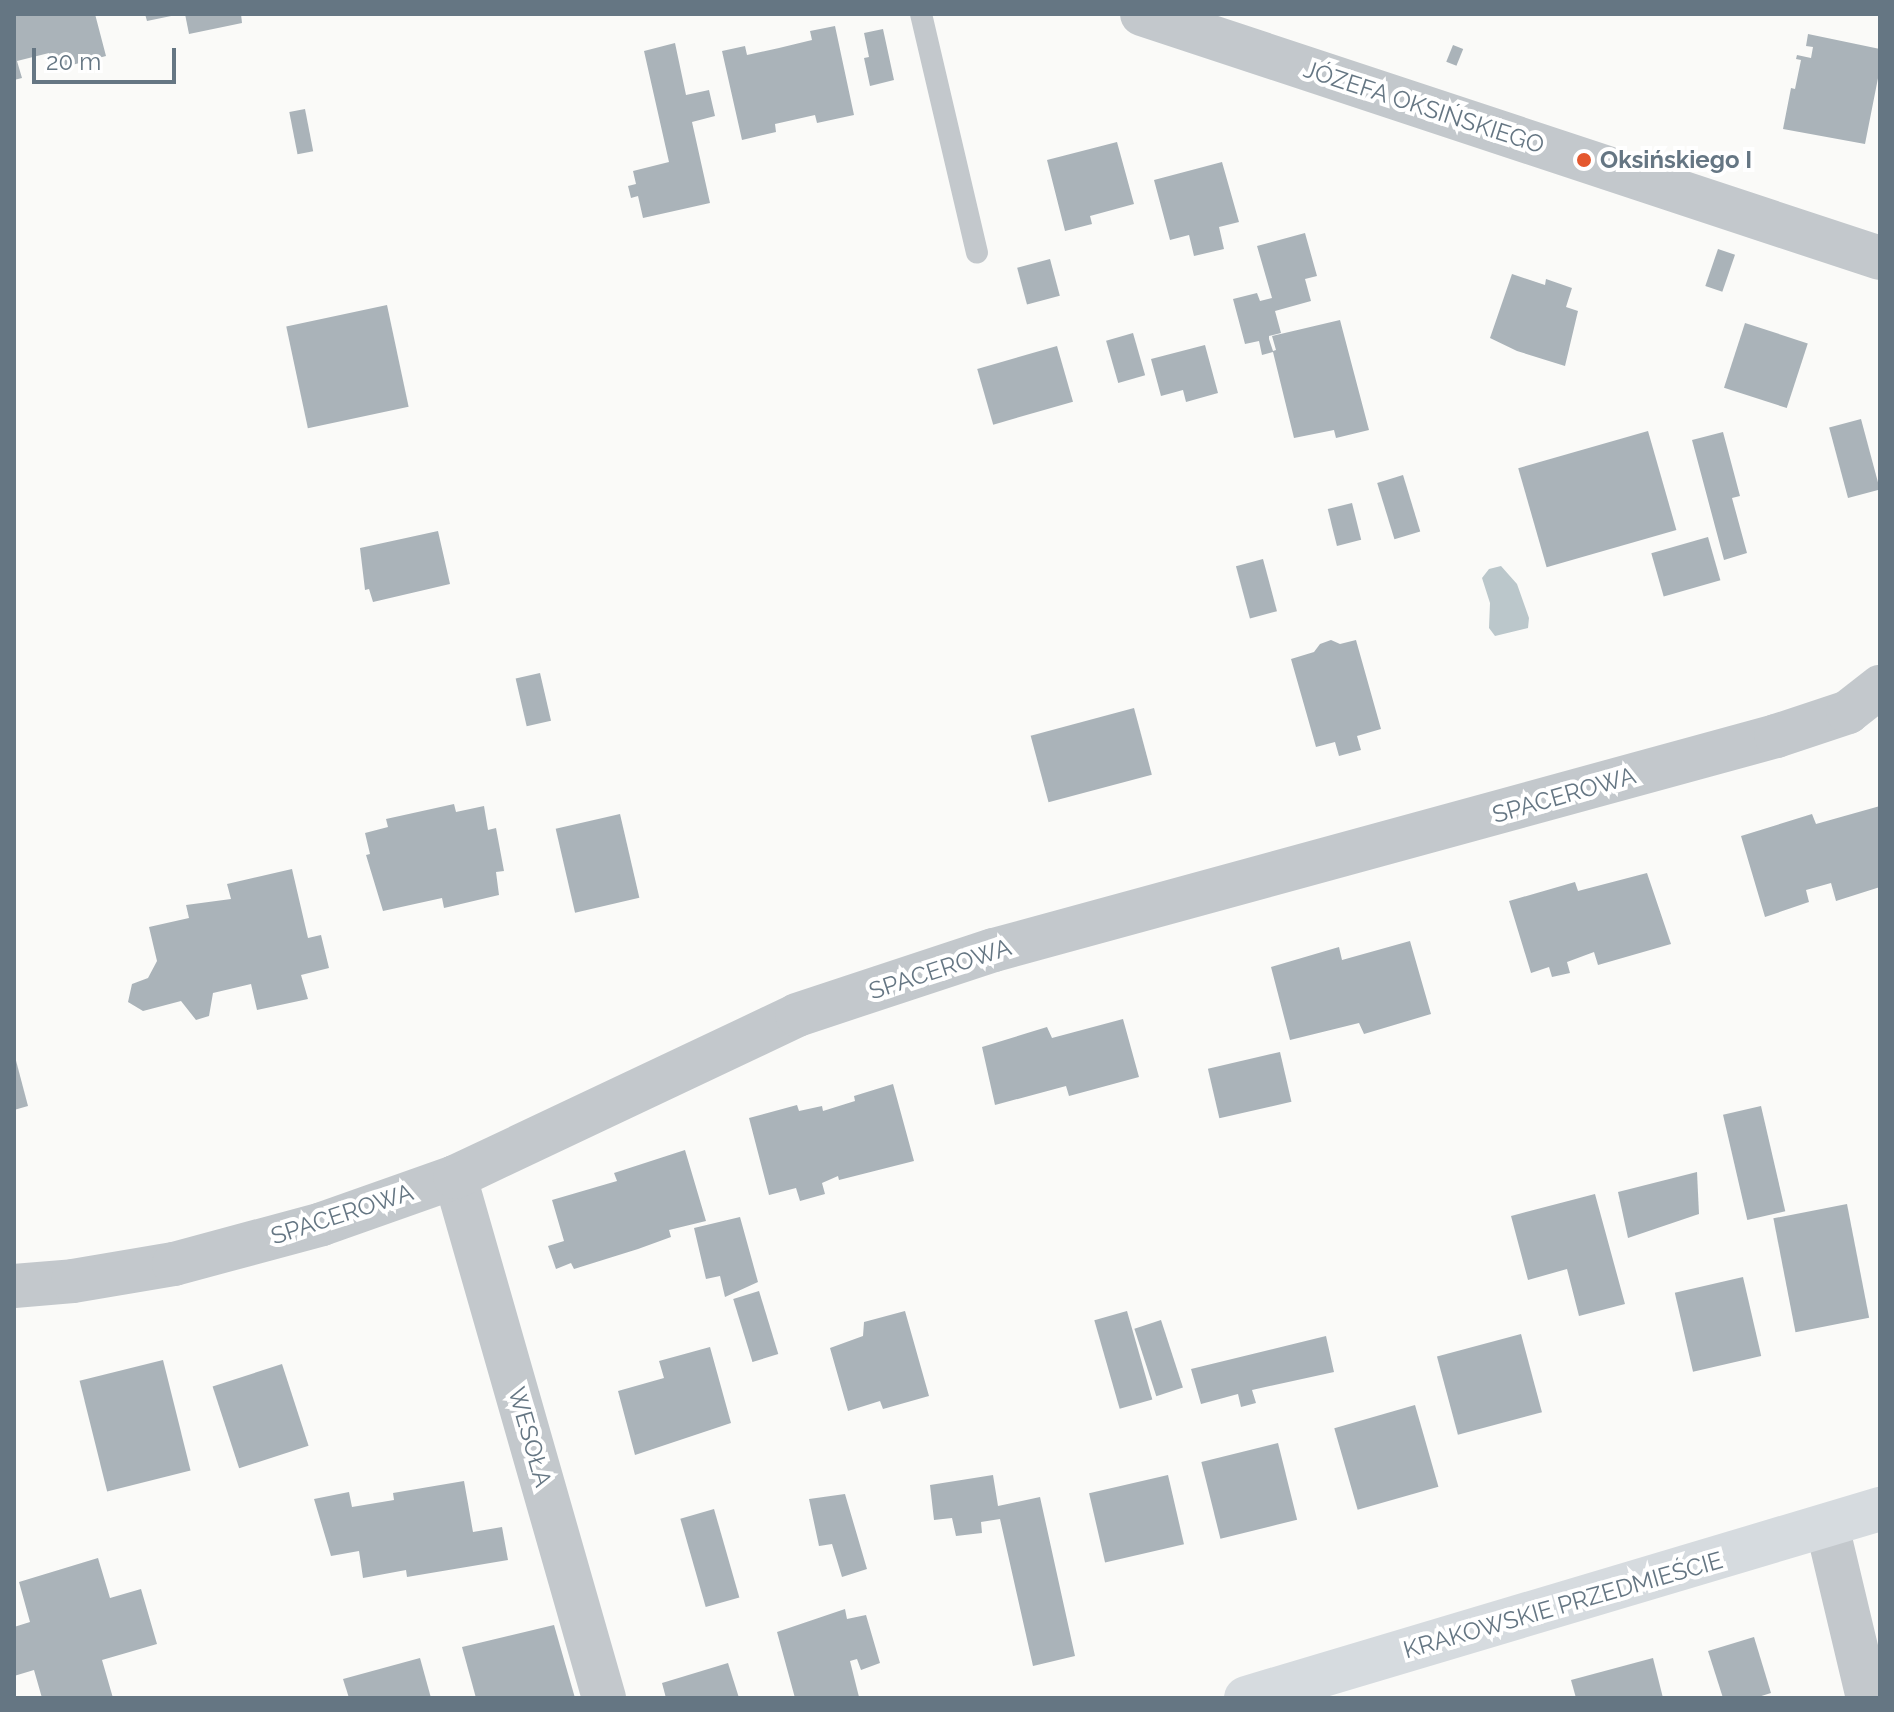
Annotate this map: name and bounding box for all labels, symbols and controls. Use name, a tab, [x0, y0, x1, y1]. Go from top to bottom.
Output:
scale bar	[36, 32, 180, 82]
text: 20 m	[46, 47, 101, 76]
street label: JÓZEFA OKSIŃSKIEGO	[1300, 54, 1548, 160]
place label: Oksińskiego I	[1600, 146, 1752, 174]
marker: Oksińskiego I	[1575, 151, 1593, 169]
street label: SPACEROWA	[1489, 761, 1639, 829]
street label: SPACEROWA	[865, 932, 1015, 1006]
street label: SPACEROWA	[267, 1177, 417, 1251]
street label: WESOŁA	[502, 1384, 558, 1490]
street label: KRAKOWSKIE PRZEDMIEŚCIE	[1400, 1546, 1726, 1664]

